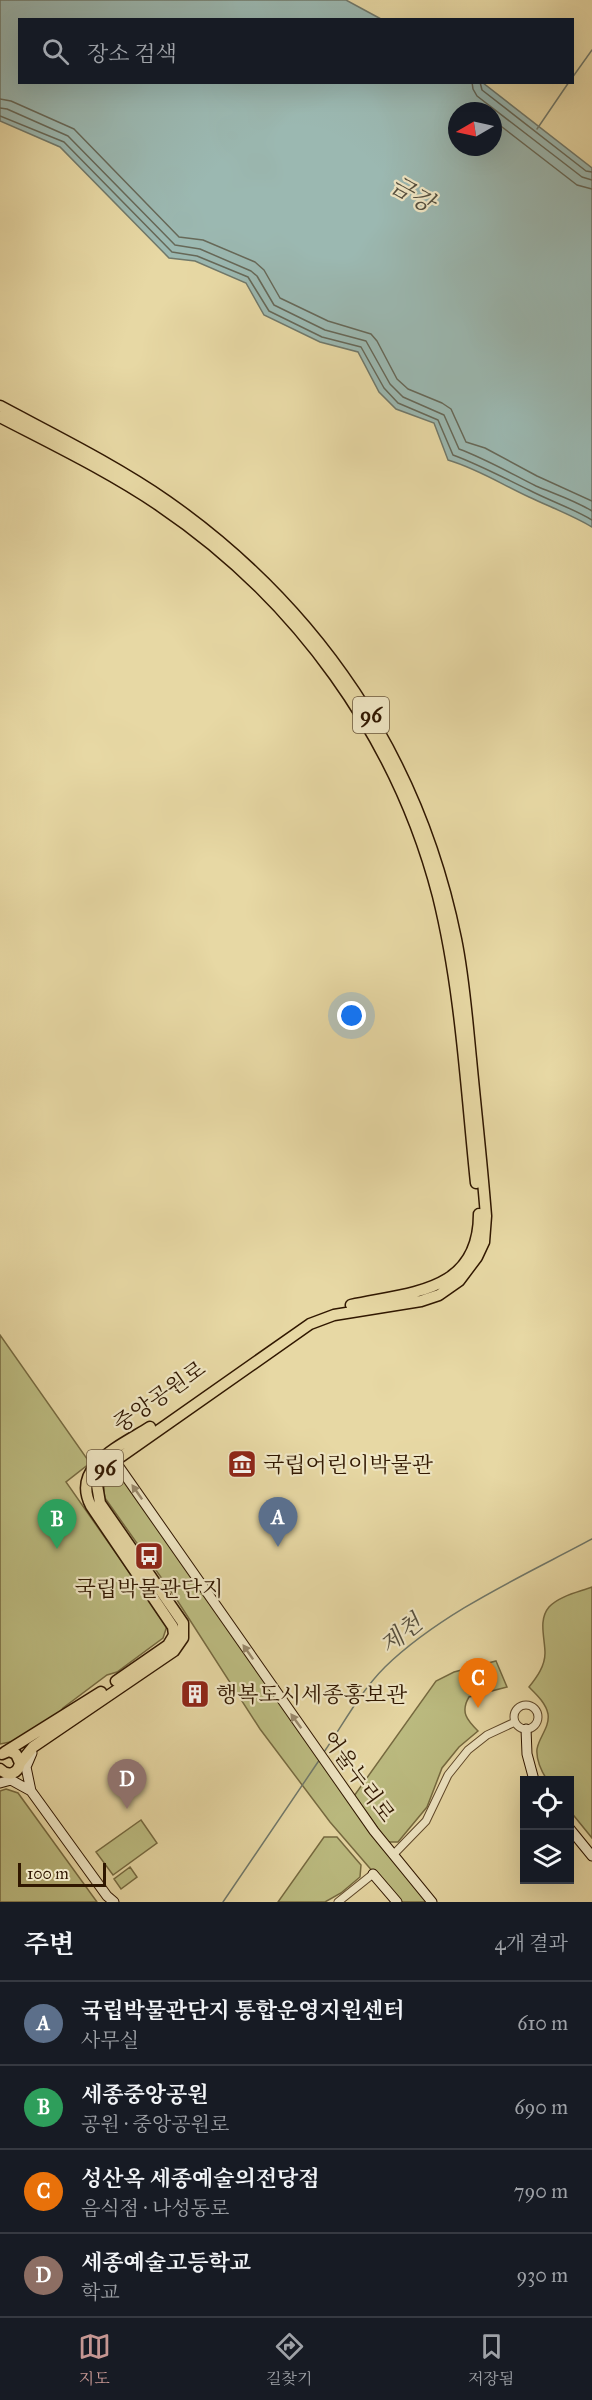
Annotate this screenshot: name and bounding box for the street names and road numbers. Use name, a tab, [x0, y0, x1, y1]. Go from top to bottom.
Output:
road number: 96	[353, 697, 389, 733]
street label: 중앙공원로	[108, 1355, 211, 1438]
road number: 96	[87, 1450, 123, 1486]
street label: 어울누리로	[316, 1725, 401, 1827]

